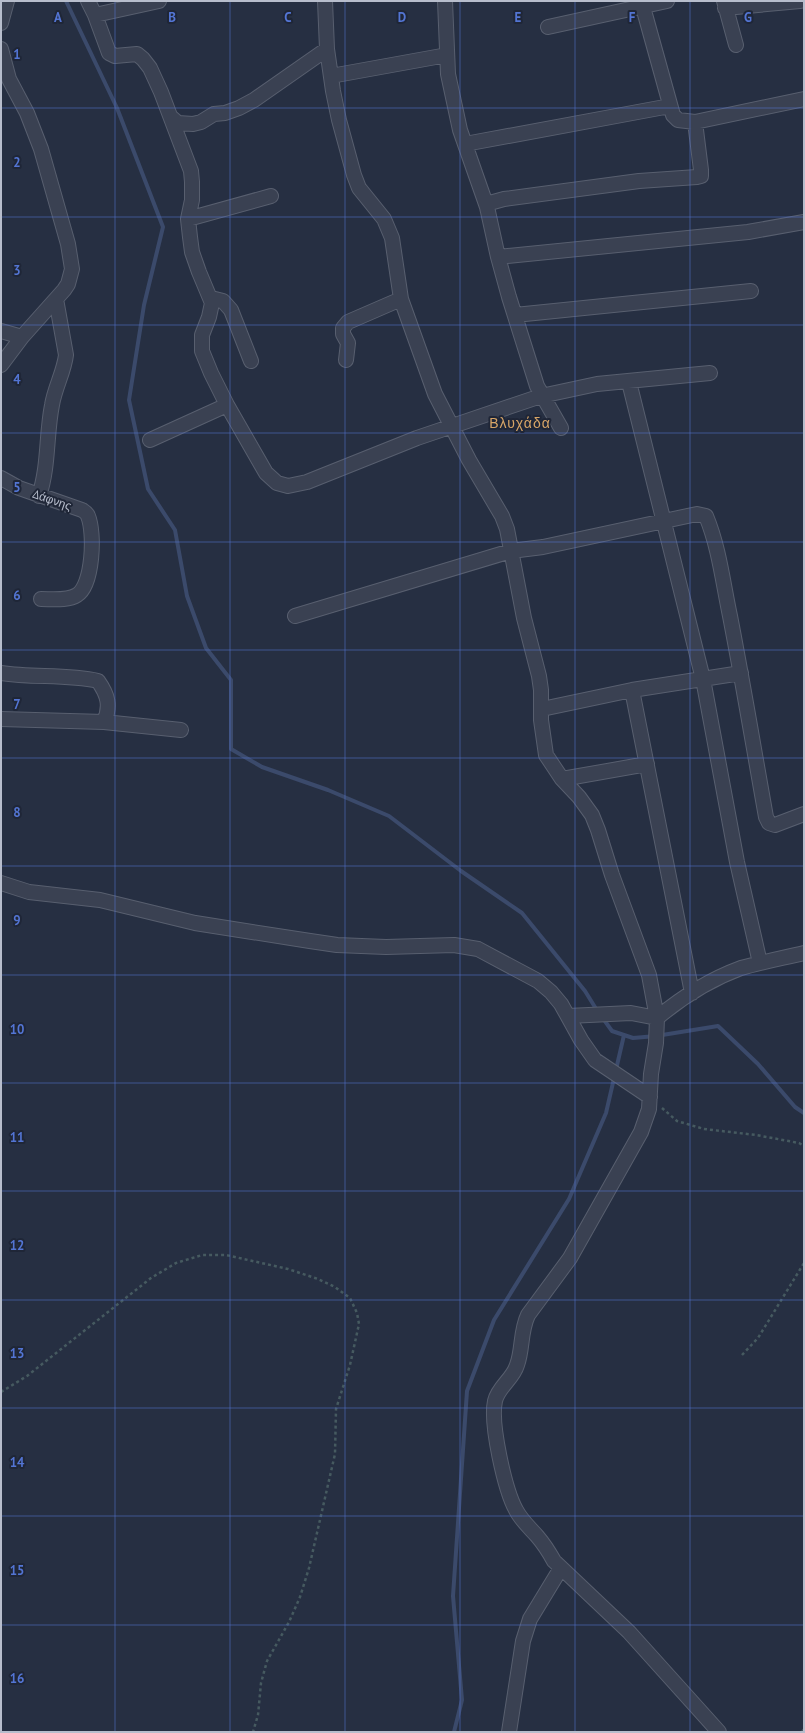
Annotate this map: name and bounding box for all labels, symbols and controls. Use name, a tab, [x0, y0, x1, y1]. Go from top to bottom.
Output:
text: A	[54, 9, 62, 26]
text: B	[168, 9, 176, 26]
text: C	[284, 9, 292, 26]
text: D	[398, 9, 406, 26]
text: E	[515, 9, 522, 26]
text: F	[629, 9, 636, 26]
text: G	[744, 9, 752, 26]
text: 1	[13, 46, 21, 63]
text: 2	[13, 154, 21, 171]
text: 3	[13, 262, 21, 279]
text: 4	[13, 371, 21, 388]
district label: Βλυχάδα	[489, 414, 551, 432]
text: 5	[13, 479, 21, 496]
street label: Δάφνης	[31, 486, 74, 513]
text: 6	[13, 587, 21, 604]
text: 7	[13, 696, 21, 713]
text: 8	[13, 804, 21, 821]
text: 9	[13, 912, 21, 929]
text: 10	[10, 1021, 24, 1038]
text: 11	[10, 1129, 24, 1146]
text: 12	[10, 1237, 24, 1254]
text: 13	[10, 1345, 24, 1362]
text: 14	[10, 1454, 25, 1471]
text: 15	[10, 1562, 24, 1579]
text: 16	[10, 1670, 24, 1687]

